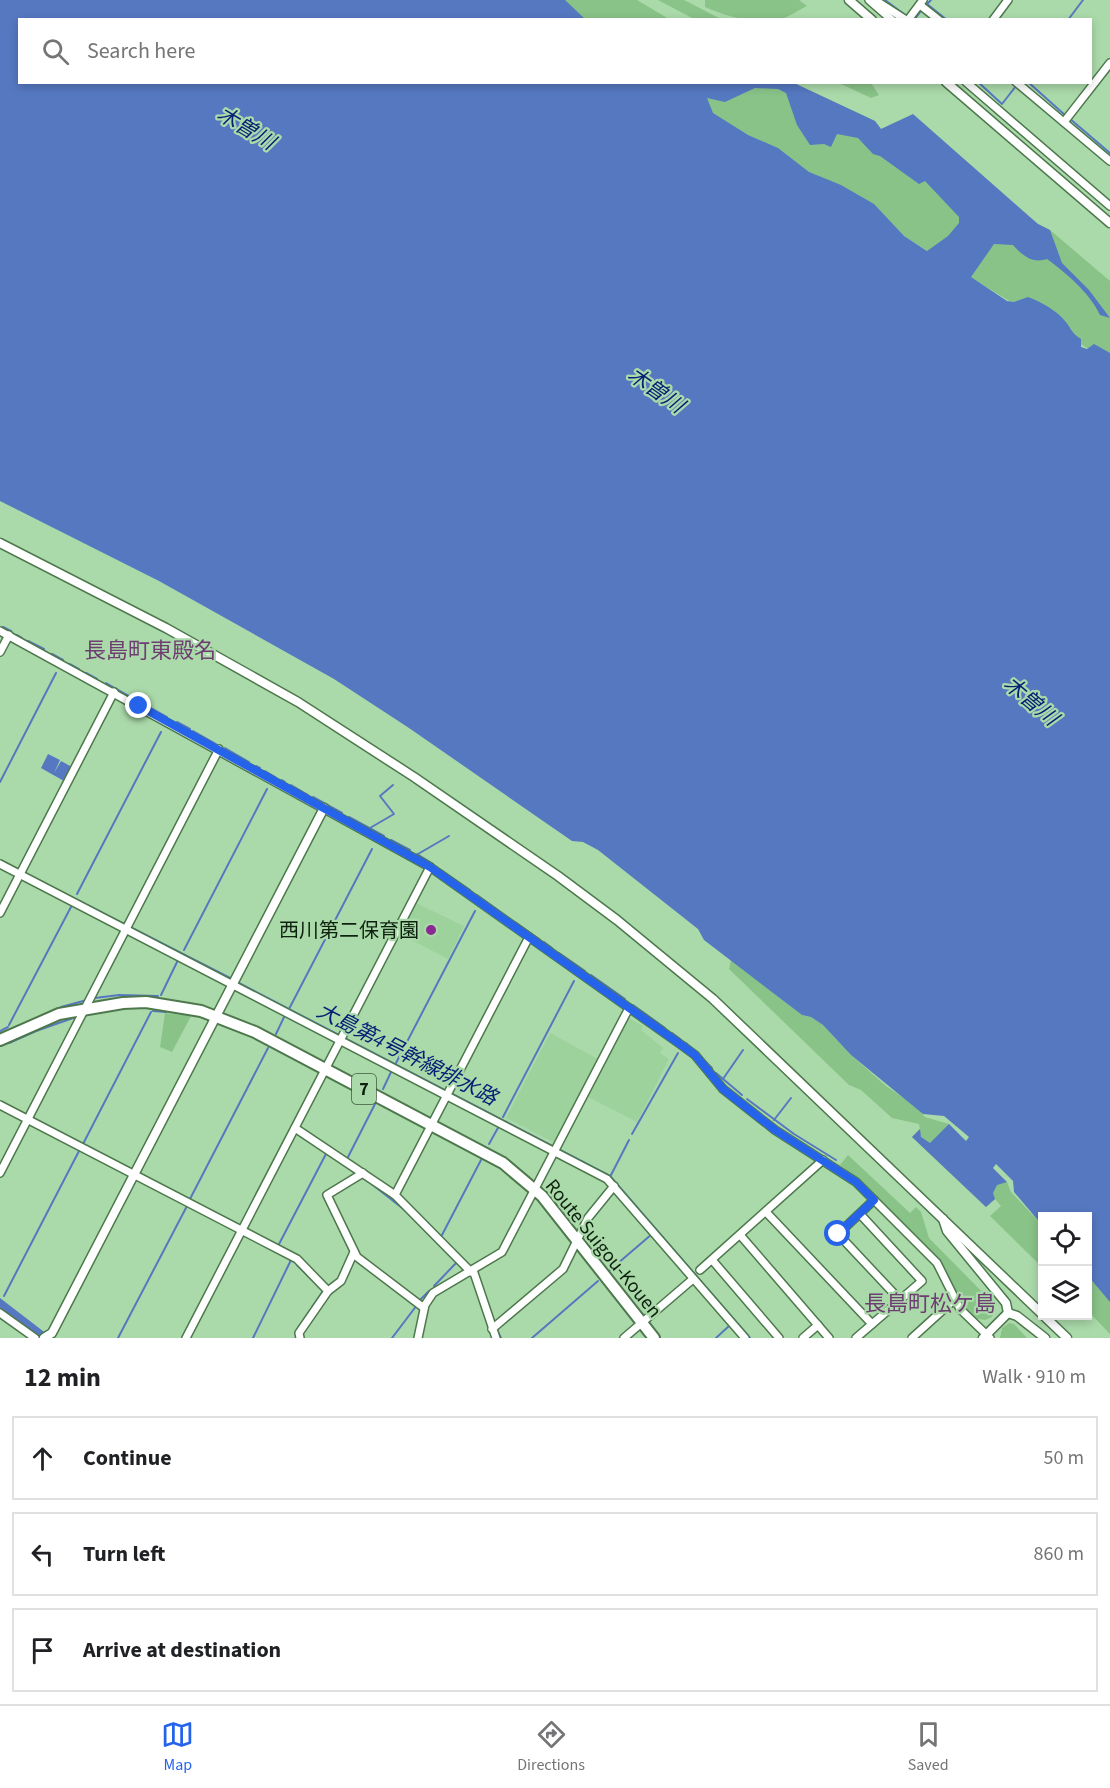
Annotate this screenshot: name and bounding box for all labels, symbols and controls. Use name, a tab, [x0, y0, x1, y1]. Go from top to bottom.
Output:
search box	[18, 18, 1092, 84]
icon: search	[39, 35, 72, 68]
text: Search here	[87, 35, 195, 67]
water label: 木曽川	[211, 99, 282, 158]
water label: 木曽川	[622, 360, 692, 422]
district label: 長島町東殿名	[84, 635, 216, 667]
water label: 木曽川	[997, 669, 1066, 734]
route end	[125, 692, 151, 718]
place label: 西川第二保育園	[279, 917, 419, 945]
marker: 西川第二保育園	[424, 923, 438, 937]
water label: 大島第4号幹線排水路	[311, 995, 504, 1113]
road number: 7	[352, 1074, 376, 1104]
street label: Route Suigou-Kouen	[538, 1173, 668, 1324]
map controls	[1038, 1212, 1092, 1320]
button: locate	[1038, 1212, 1092, 1266]
route start	[824, 1220, 850, 1246]
button: layers	[1038, 1266, 1092, 1320]
district label: 長島町松ケ島	[864, 1288, 996, 1320]
text: 12 min	[24, 1359, 101, 1396]
text: Walk · 910 m	[982, 1363, 1086, 1391]
icon: ahead	[26, 1442, 59, 1475]
text: Continue	[83, 1442, 172, 1474]
text: 50 m	[1044, 1444, 1084, 1472]
icon: left	[26, 1538, 59, 1571]
text: Turn left	[83, 1538, 165, 1570]
text: 860 m	[1034, 1540, 1084, 1568]
icon: arrive	[26, 1634, 59, 1667]
text: Arrive at destination	[83, 1634, 281, 1666]
tab: Map	[161, 1718, 194, 1776]
tab: Directions	[517, 1718, 585, 1776]
tab: Saved	[908, 1718, 949, 1776]

